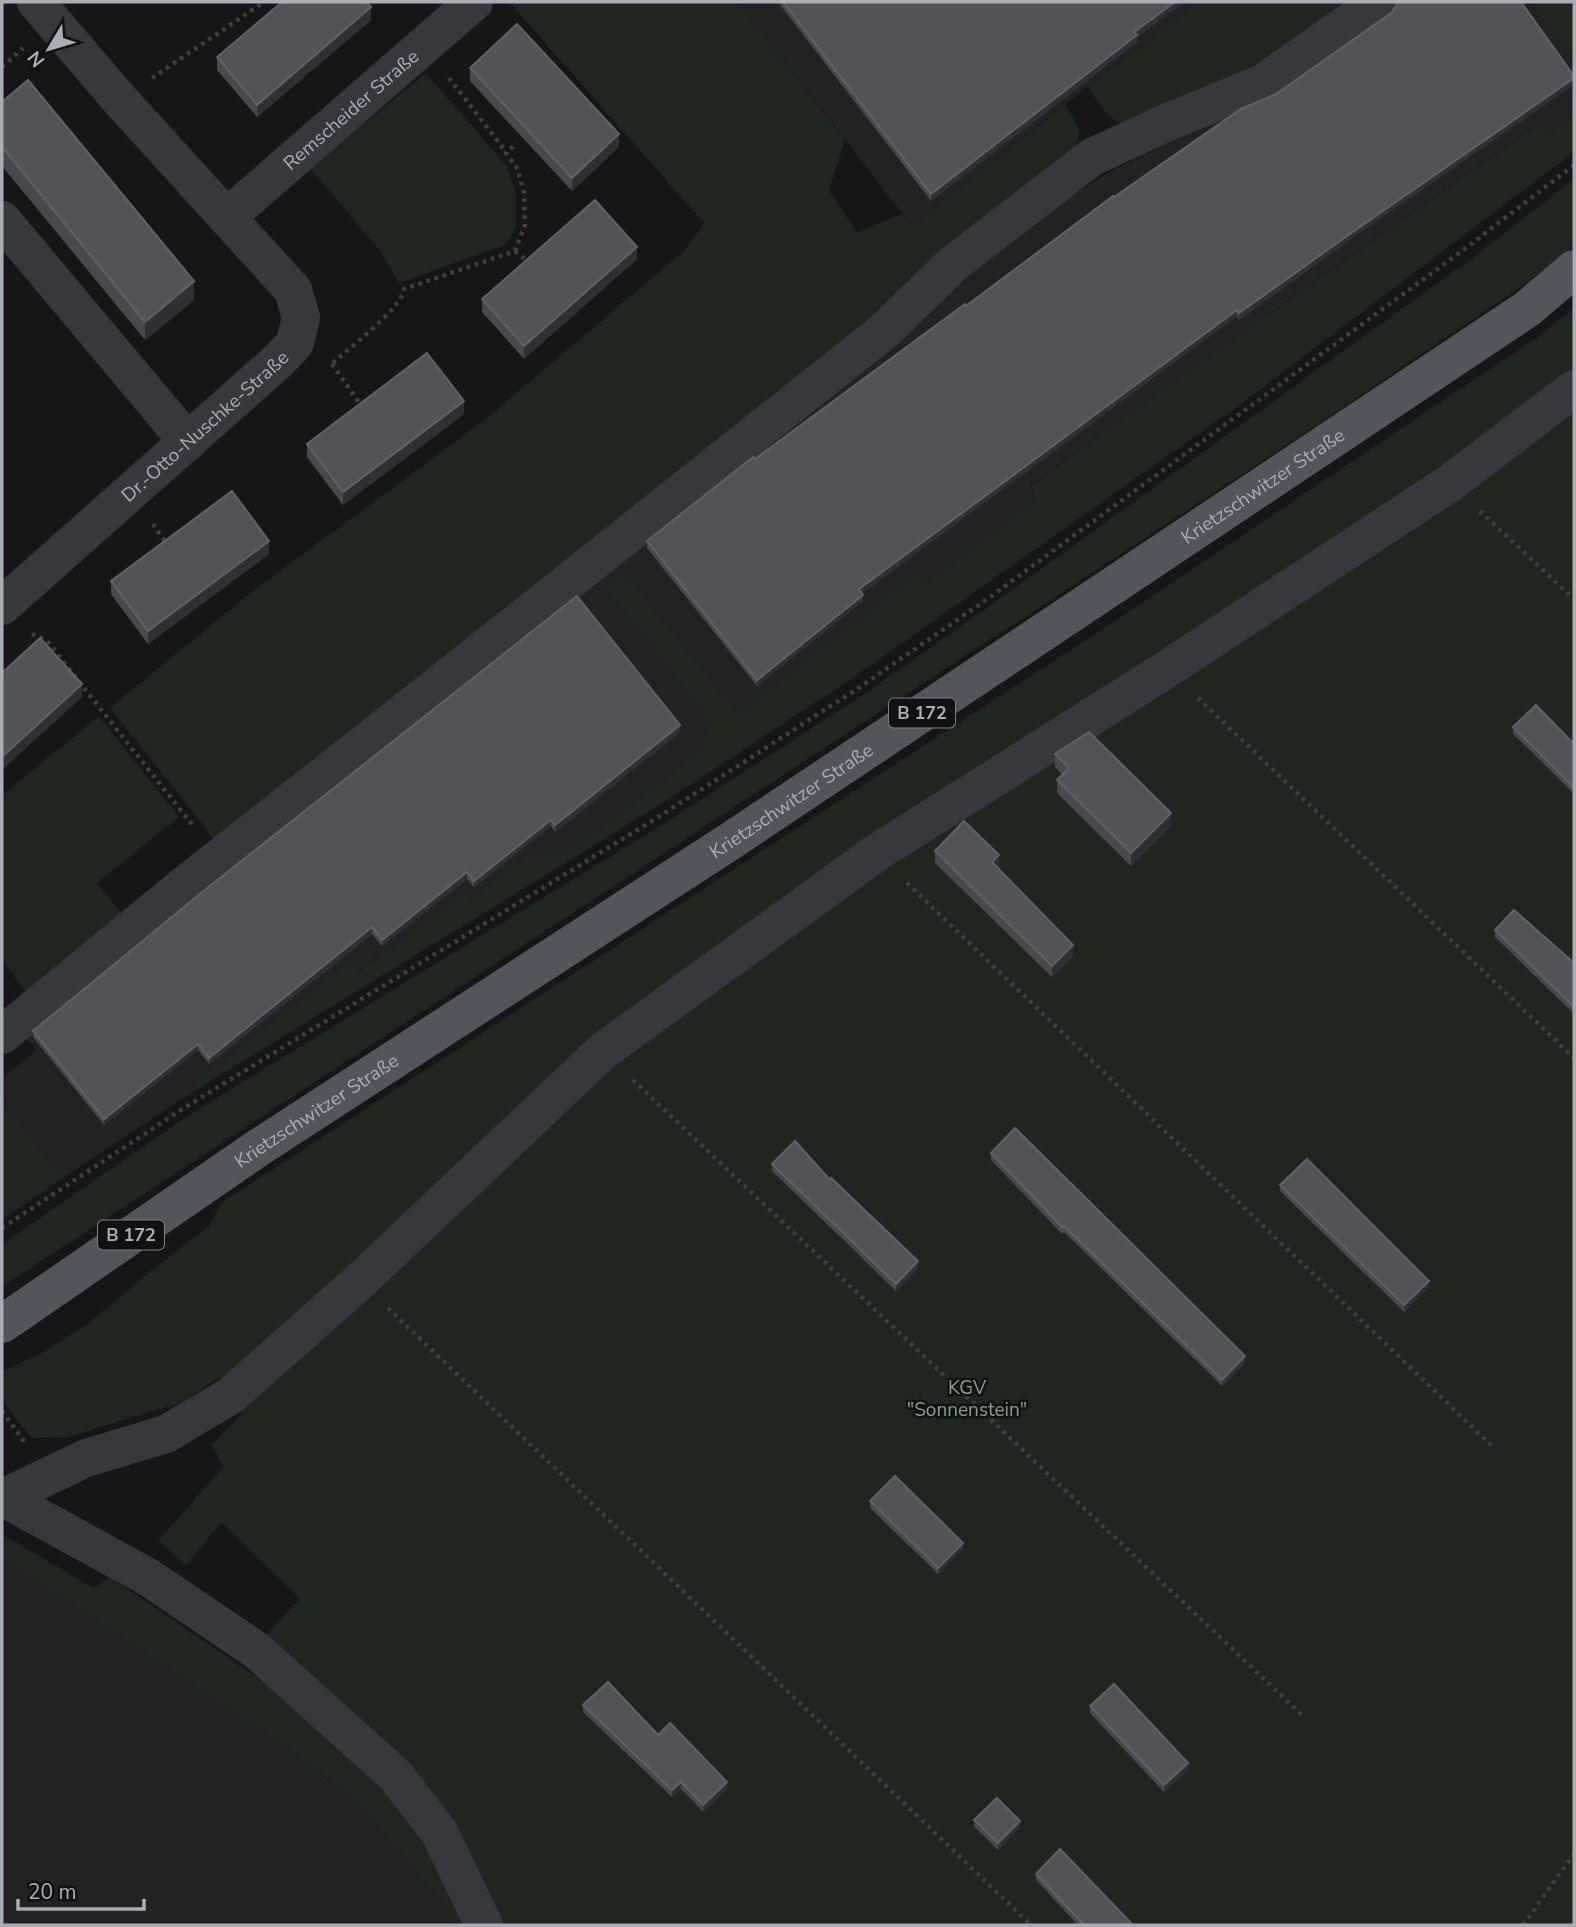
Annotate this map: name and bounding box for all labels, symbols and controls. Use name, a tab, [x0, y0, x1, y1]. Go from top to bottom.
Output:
north arrow	[14, 14, 84, 84]
street label: Remscheider Straße	[278, 44, 425, 176]
text: N	[22, 45, 51, 72]
street label: Dr.-Otto-Nuschke-Straße	[116, 345, 295, 508]
street label: Krietzschwitzer Straße	[1176, 422, 1350, 550]
road number: B 172	[889, 698, 955, 728]
street label: Krietzschwitzer Straße	[705, 737, 879, 865]
street label: Krietzschwitzer Straße	[229, 1048, 404, 1175]
road number: B 172	[98, 1220, 164, 1250]
park label: KGV "Sonnenstein"	[907, 1375, 1027, 1423]
scale bar	[18, 1868, 144, 1912]
text: 20 m	[28, 1878, 77, 1906]

